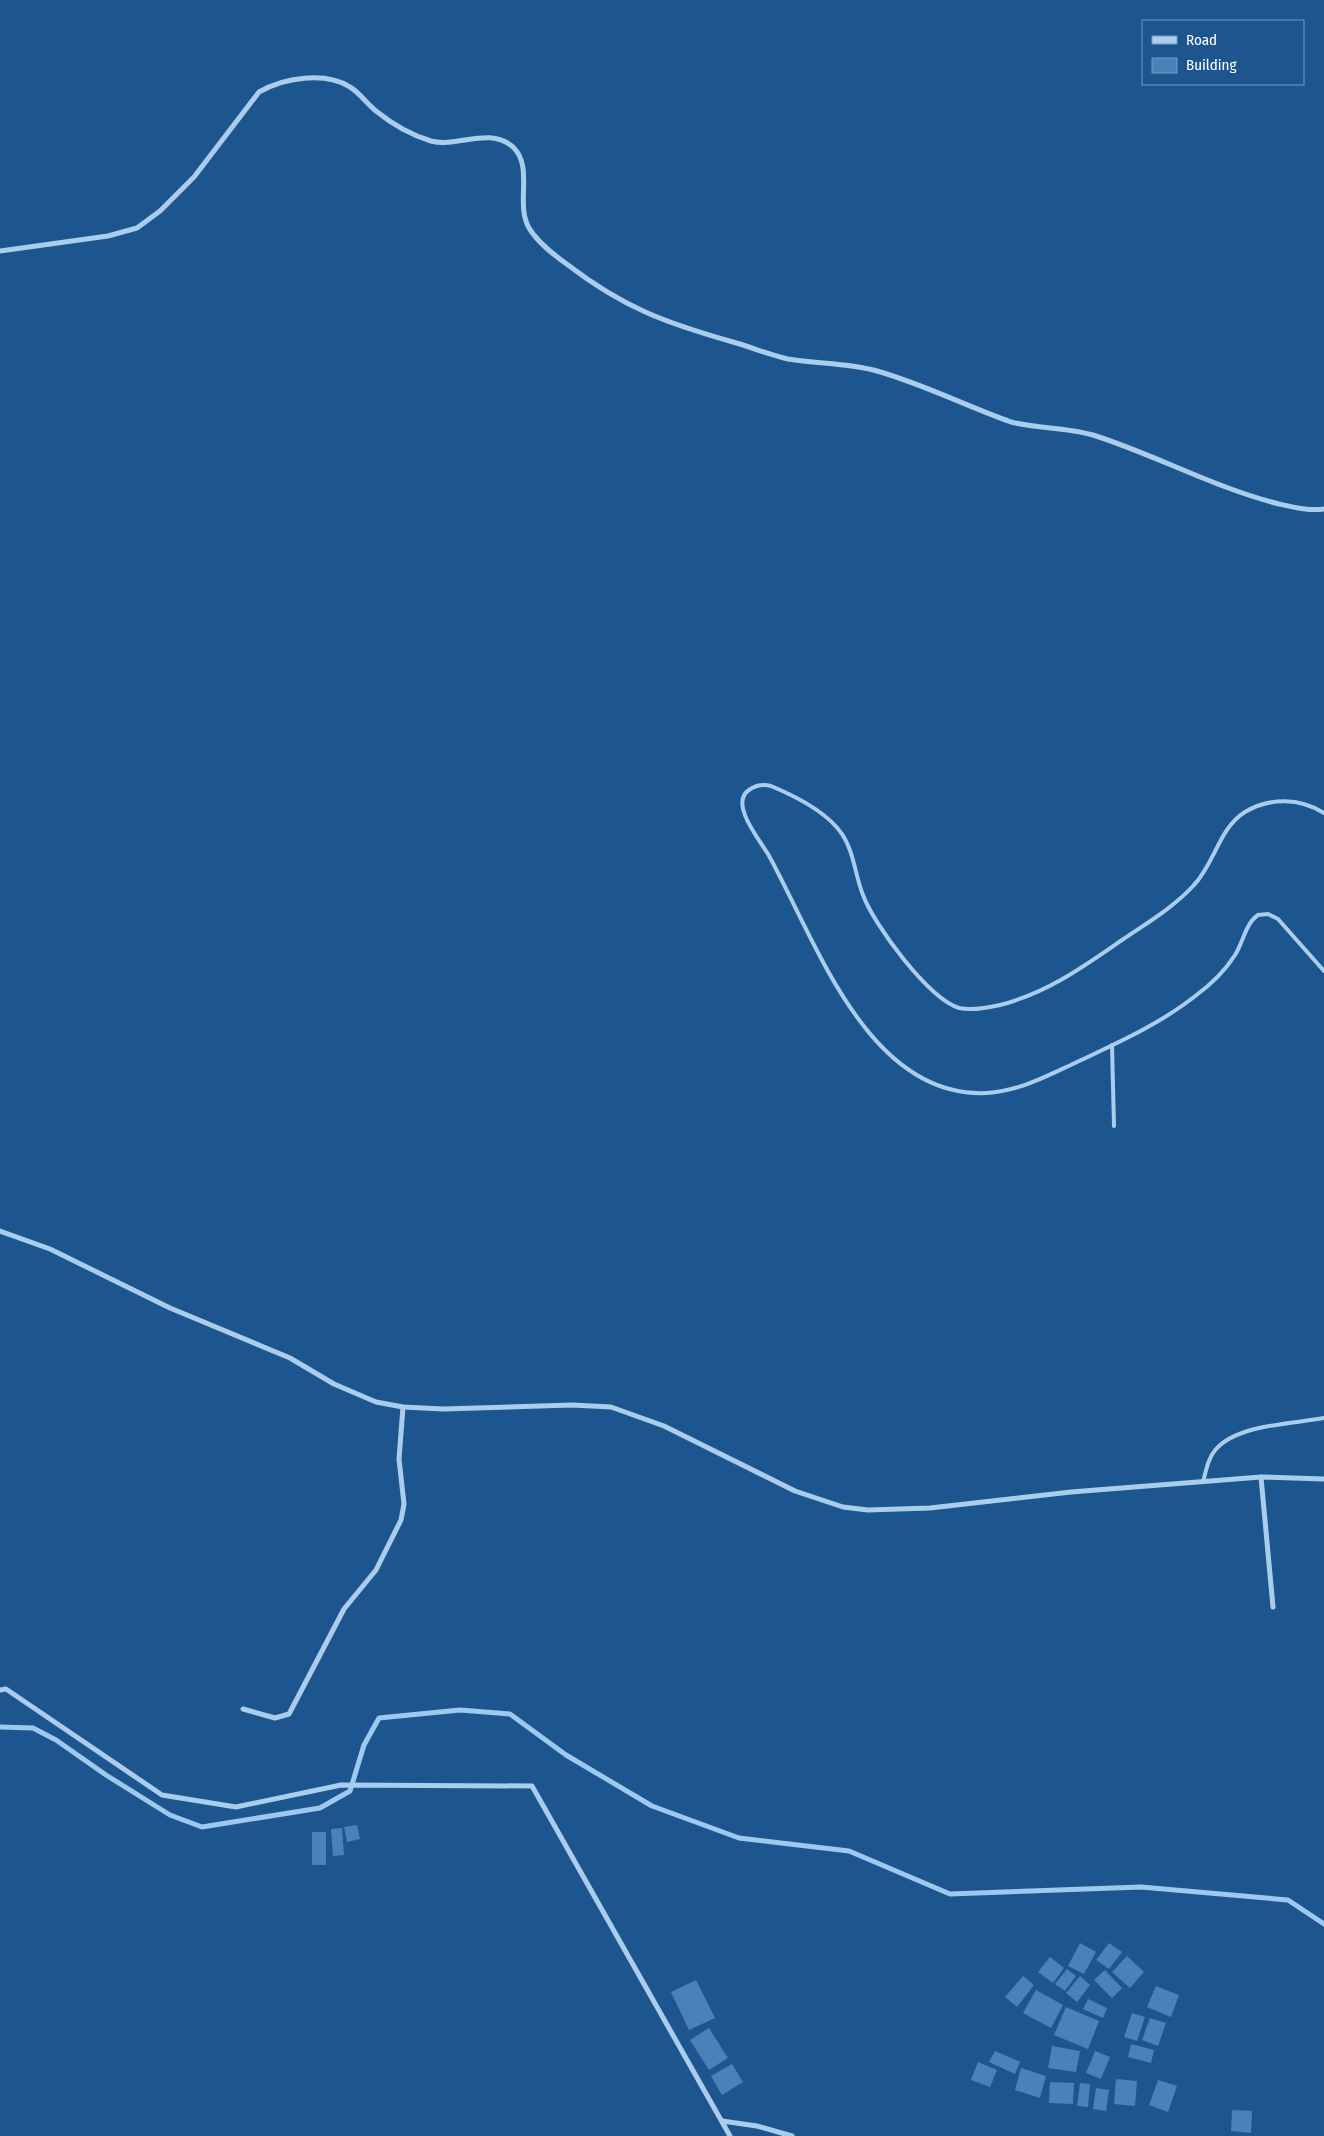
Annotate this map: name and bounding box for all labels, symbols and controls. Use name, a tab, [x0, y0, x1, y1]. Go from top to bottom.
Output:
legend	[1142, 20, 1304, 85]
text: Road	[1186, 31, 1217, 49]
text: Building	[1186, 56, 1237, 74]

